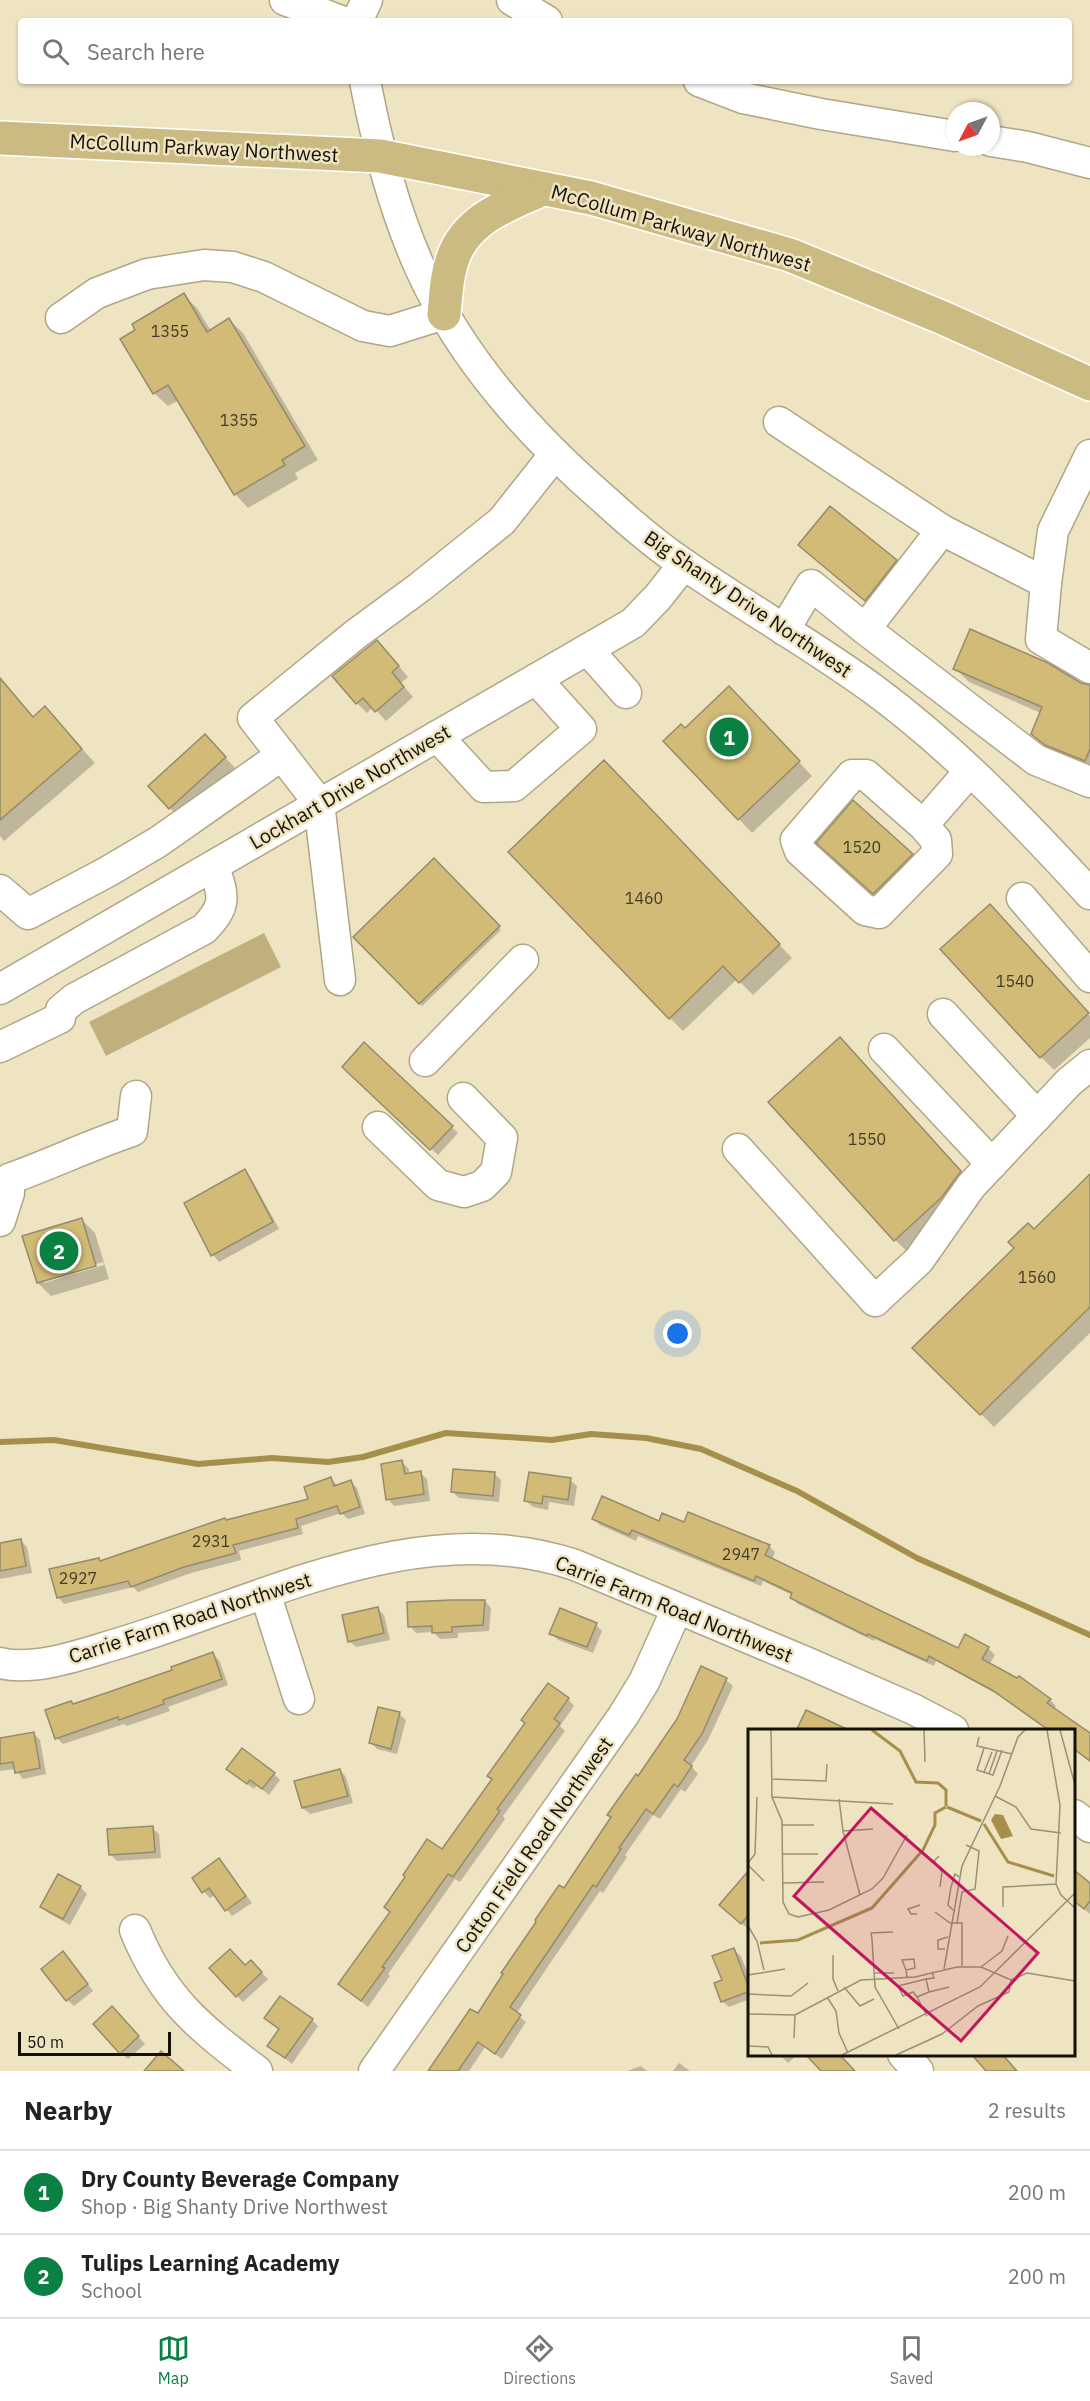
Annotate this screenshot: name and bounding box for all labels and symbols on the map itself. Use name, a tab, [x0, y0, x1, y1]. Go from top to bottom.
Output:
north arrow	[946, 102, 1000, 156]
street label: McCollum Parkway Northwest	[69, 127, 339, 168]
street label: McCollum Parkway Northwest	[548, 177, 814, 278]
house number: 1355	[151, 321, 189, 341]
house number: 1355	[220, 410, 258, 430]
street label: Big Shanty Drive Northwest	[639, 524, 857, 683]
pin: 1	[710, 714, 748, 760]
street label: Lockhart Drive Northwest	[244, 718, 455, 855]
house number: 1520	[843, 837, 881, 857]
house number: 1460	[625, 888, 663, 908]
house number: 1540	[996, 971, 1034, 991]
house number: 1550	[848, 1129, 886, 1149]
pin: 2	[40, 1228, 78, 1274]
house number: 1560	[1018, 1267, 1056, 1287]
your location	[663, 1319, 692, 1348]
house number: 2931	[192, 1531, 230, 1551]
house number: 2947	[722, 1544, 760, 1564]
street label: Carrie Farm Road Northwest	[552, 1549, 797, 1669]
street label: Carrie Farm Road Northwest	[65, 1565, 315, 1670]
house number: 2927	[59, 1568, 97, 1588]
inset map	[748, 1729, 1075, 2056]
street label: Cotton Field Road Northwest	[448, 1731, 619, 1958]
scale bar	[18, 2029, 171, 2056]

